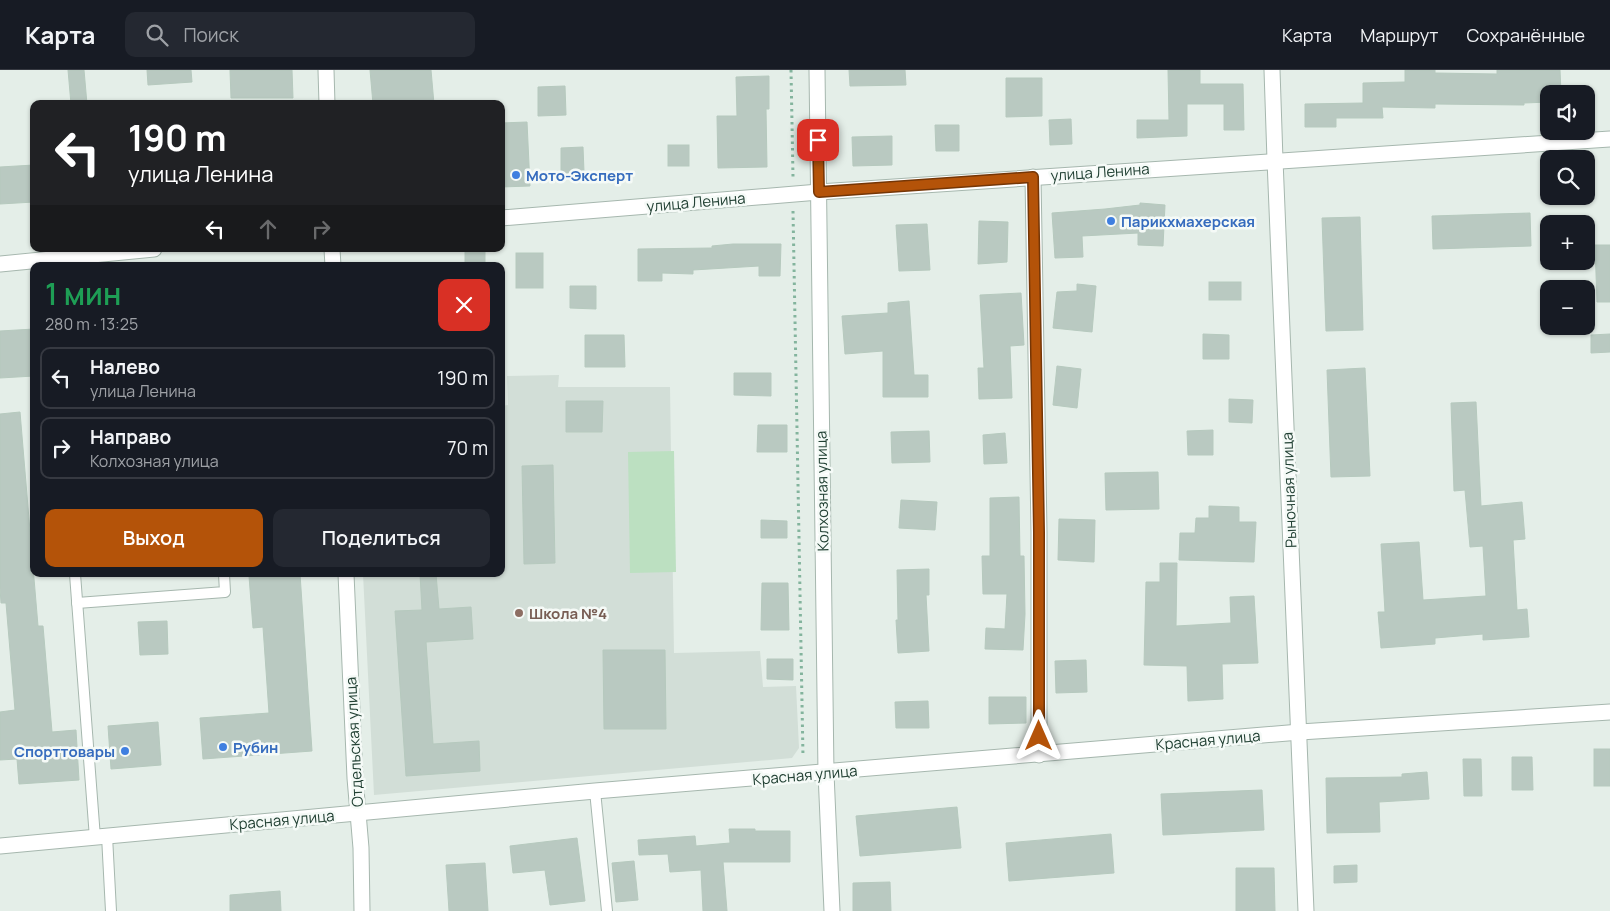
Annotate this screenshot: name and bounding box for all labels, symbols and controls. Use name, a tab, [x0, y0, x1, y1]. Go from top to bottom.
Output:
search box	[125, 12, 475, 57]
text: Карта	[25, 18, 95, 51]
icon: search	[143, 21, 171, 49]
text: Поиск	[183, 22, 239, 48]
text: Карта	[1282, 23, 1332, 47]
text: Маршрут	[1360, 23, 1438, 47]
text: Сохранённые	[1466, 23, 1585, 47]
map controls	[1540, 85, 1595, 335]
button: sound	[1540, 85, 1595, 140]
text: 190 m	[128, 114, 227, 162]
pin	[797, 119, 839, 161]
icon: left	[45, 120, 110, 185]
icon: arrive	[804, 126, 832, 154]
button: search	[1540, 150, 1595, 205]
street label: улица Ленина	[1050, 158, 1150, 186]
text: улица Ленина	[128, 159, 274, 189]
place label: Мото-Эксперт	[526, 165, 633, 186]
marker: Мото-Эксперт	[510, 169, 522, 181]
street label: улица Ленина	[646, 187, 746, 217]
place label: Парикхмахерская	[1121, 211, 1255, 232]
icon: left	[201, 215, 229, 243]
icon: ahead	[254, 215, 282, 243]
icon: right	[307, 215, 335, 243]
marker: Парикхмахерская	[1105, 215, 1117, 227]
button: +	[1540, 215, 1595, 270]
text: 1 мин	[45, 273, 121, 314]
button: close	[438, 279, 490, 331]
button: −	[1540, 280, 1595, 335]
text: 280 m · 13:25	[45, 313, 138, 335]
text: Налево	[90, 354, 160, 380]
icon: left	[47, 364, 75, 392]
text: 190 m	[437, 365, 488, 391]
text: улица Ленина	[90, 380, 196, 402]
text: Направо	[90, 424, 171, 450]
street label: Колхозная улица	[810, 431, 834, 551]
street label: Рыночная улица	[1276, 432, 1302, 548]
icon: right	[47, 434, 75, 462]
text: 70 m	[447, 435, 488, 461]
text: Колхозная улица	[90, 450, 219, 472]
button: Выход	[45, 509, 263, 567]
button: Поделиться	[273, 509, 490, 567]
place label: Школа №4	[529, 603, 607, 624]
marker: Школа №4	[513, 607, 525, 619]
street label: Отдельская улица	[340, 676, 368, 808]
position arrow	[1012, 709, 1064, 761]
street label: Красная улица	[1155, 725, 1261, 755]
place label: Рубин	[233, 737, 278, 758]
place label: Спорттовары	[14, 741, 115, 762]
marker: Рубин	[217, 741, 229, 753]
marker: Спорттовары	[119, 745, 131, 757]
street label: Красная улица	[752, 760, 858, 790]
street label: Красная улица	[229, 805, 335, 835]

